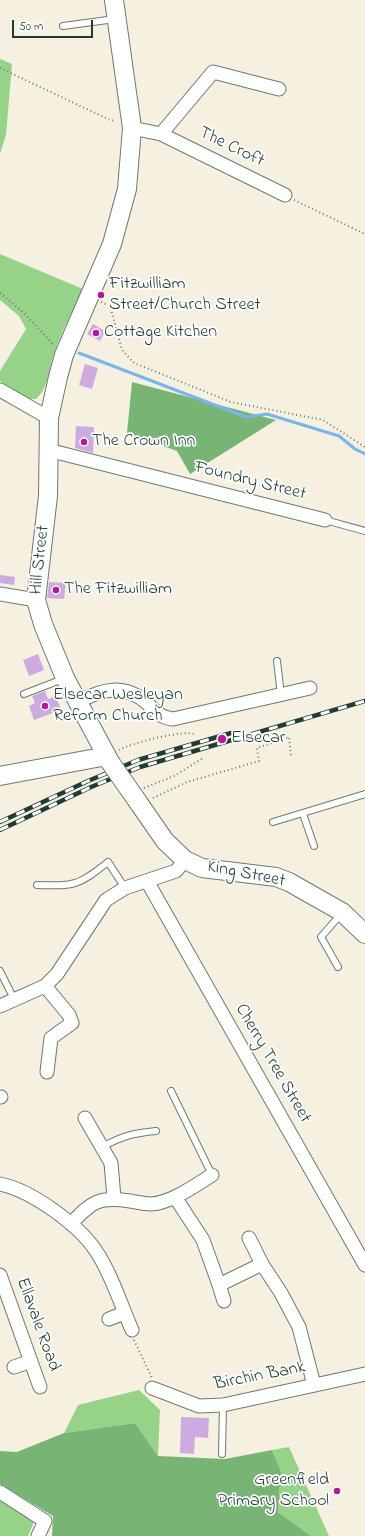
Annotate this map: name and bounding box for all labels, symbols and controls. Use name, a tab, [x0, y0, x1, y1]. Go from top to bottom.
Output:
scale bar	[14, 12, 95, 38]
text: 50 m	[19, 18, 43, 36]
street label: The Croft	[195, 123, 267, 173]
place label: Fitzwilliam Street/Church Street	[109, 274, 261, 316]
marker: Fitzwilliam Street/Church Street	[96, 290, 106, 300]
place label: Cottage Kitchen	[104, 322, 217, 344]
marker: Cottage Kitchen	[91, 328, 101, 338]
place label: The Crown Inn	[92, 431, 195, 453]
marker: The Crown Inn	[79, 437, 89, 447]
street label: Foundry Street	[192, 458, 308, 506]
street label: Hill Street	[27, 524, 55, 596]
place label: The Fitzwilliam	[64, 579, 172, 601]
marker: The Fitzwilliam	[51, 585, 61, 595]
place label: Elsecar Wesleyan Reform Church	[53, 685, 183, 728]
marker: Elsecar Wesleyan Reform Church	[40, 701, 50, 711]
place label: Elsecar	[231, 728, 285, 750]
marker: Elsecar	[216, 733, 228, 745]
street label: King Street	[205, 857, 287, 893]
street label: Cherry Tree Street	[229, 1001, 315, 1127]
street label: Ellavale Road	[10, 1275, 64, 1375]
street label: Birchin Bank	[212, 1358, 308, 1396]
place label: Greenfield Primary School	[218, 1470, 329, 1512]
marker: Greenfield Primary School	[332, 1486, 342, 1496]

